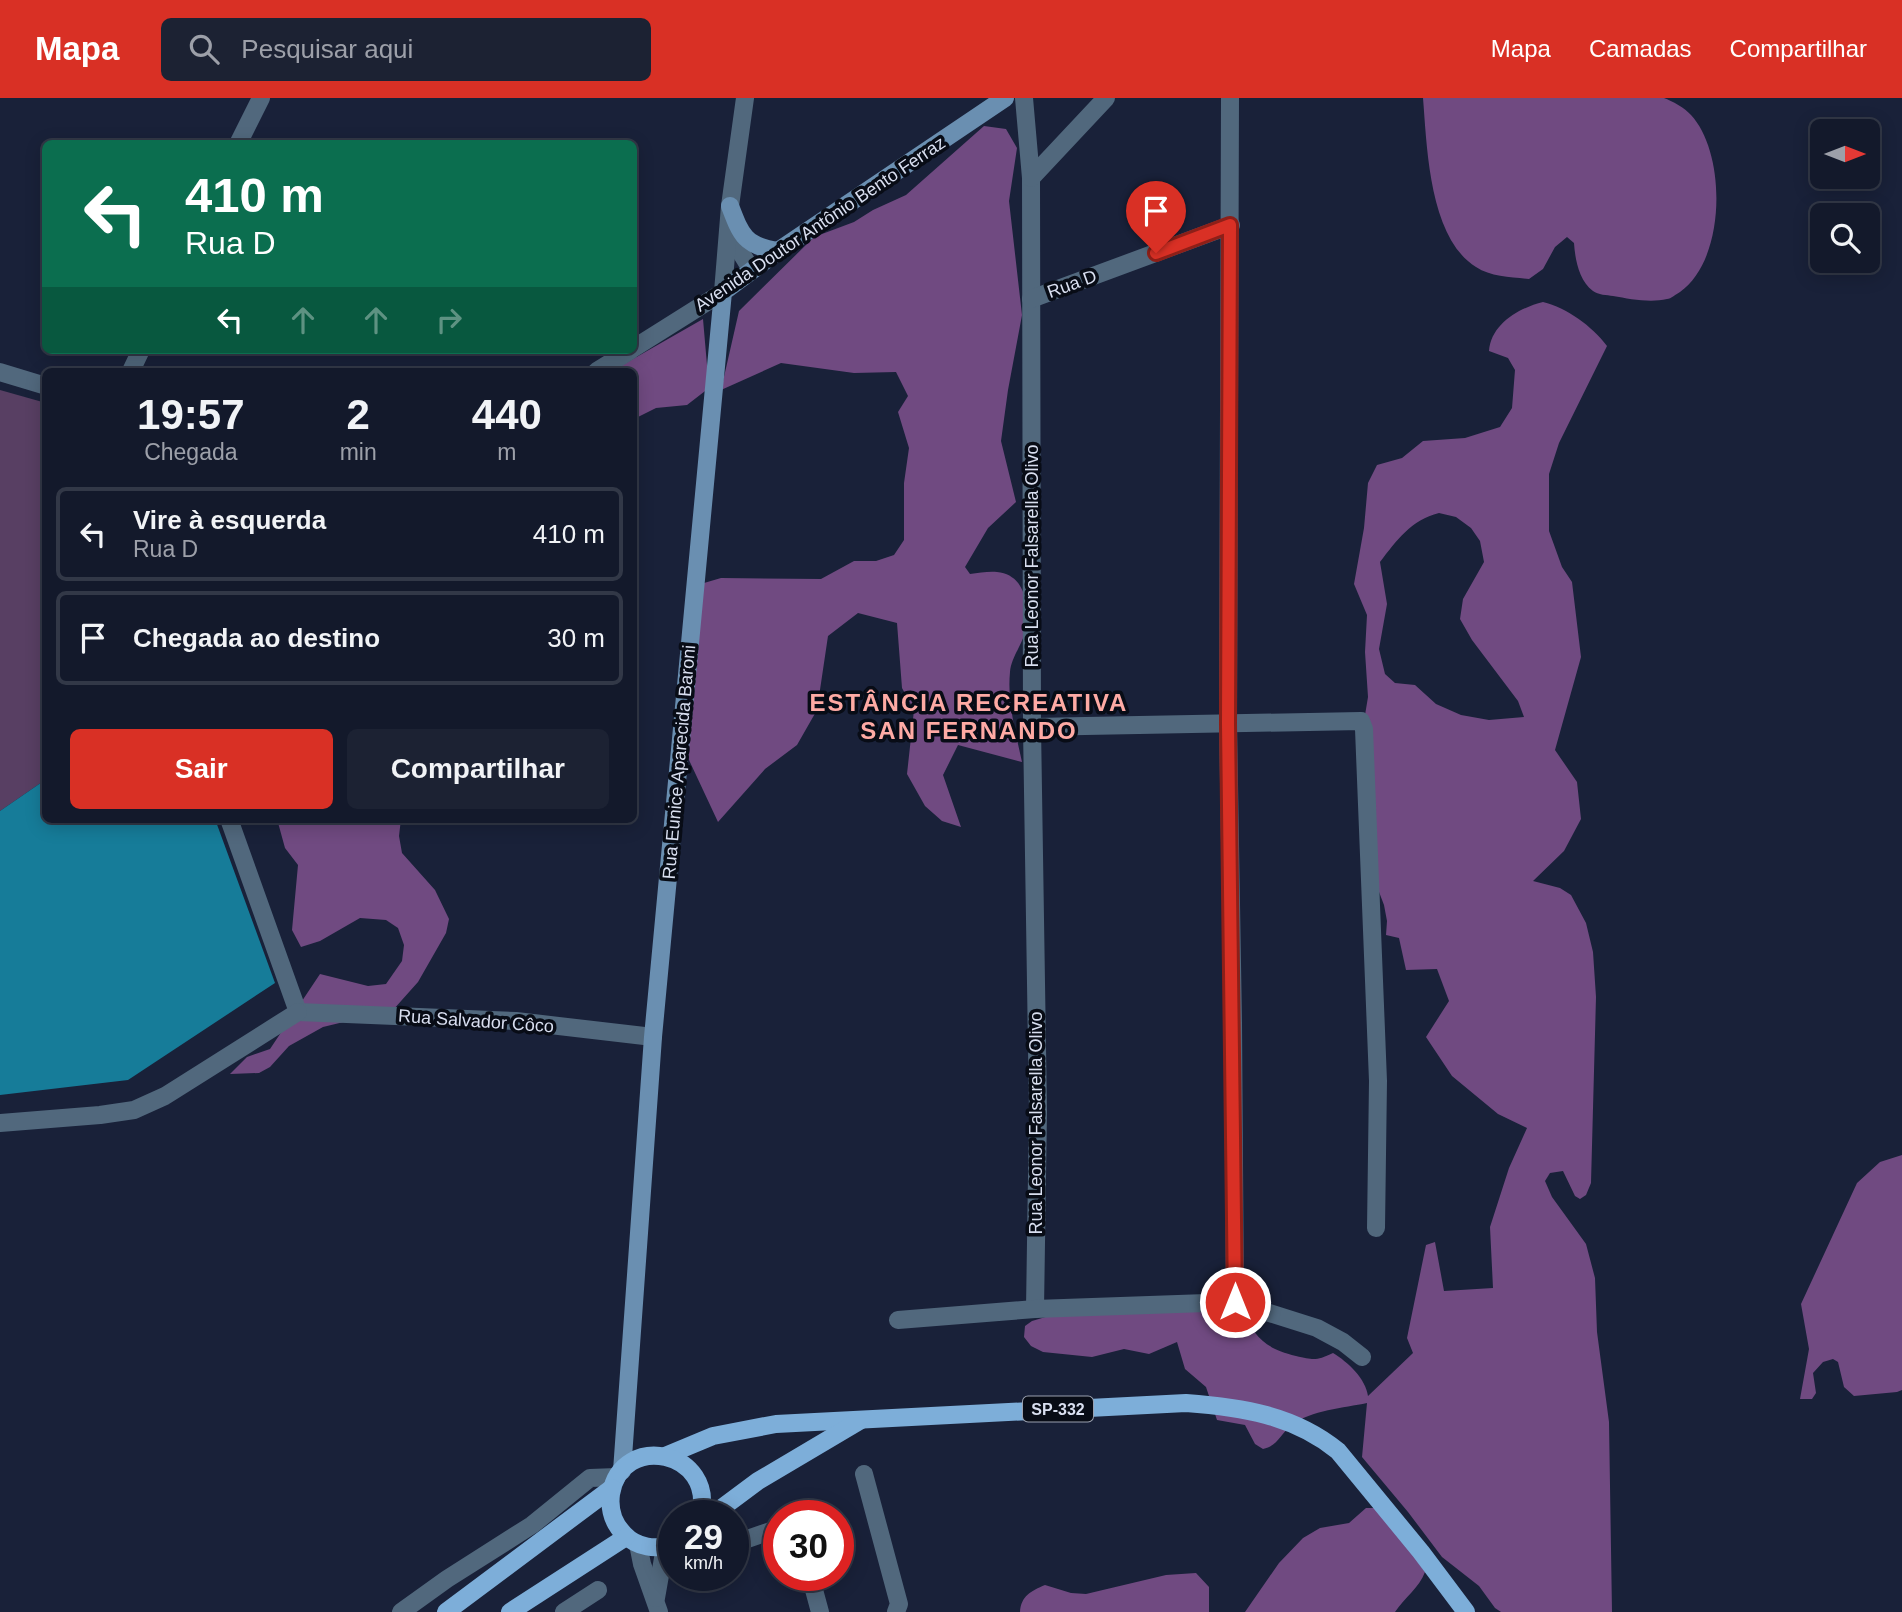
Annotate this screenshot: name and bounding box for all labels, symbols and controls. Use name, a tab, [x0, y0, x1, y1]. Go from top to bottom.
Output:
search box	[161, 18, 651, 81]
text: Mapa	[35, 30, 119, 67]
icon: search	[185, 30, 223, 68]
text: Pesquisar aqui	[241, 34, 413, 64]
text: Mapa	[1491, 35, 1551, 62]
text: Camadas	[1589, 35, 1692, 62]
text: Compartilhar	[1730, 35, 1867, 62]
north arrow	[1810, 119, 1880, 189]
map controls	[1810, 119, 1880, 273]
street label: Avenida Doutor Antônio Bento Ferraz	[691, 132, 949, 316]
icon: left	[70, 168, 161, 259]
text: 410 m	[185, 168, 324, 222]
pin	[1126, 181, 1186, 253]
icon: arrive	[1137, 192, 1175, 230]
button: search	[1810, 203, 1880, 273]
text: Rua D	[185, 225, 276, 261]
street label: Rua D	[1045, 266, 1099, 302]
icon: left	[211, 301, 249, 339]
icon: ahead	[284, 301, 322, 339]
icon: ahead	[357, 301, 395, 339]
icon: right	[430, 301, 468, 339]
text: 19:57	[137, 391, 245, 438]
text: 2	[346, 391, 370, 438]
text: 440	[472, 391, 542, 438]
text: Chegada	[144, 439, 238, 465]
text: min	[340, 439, 377, 465]
text: m	[497, 439, 516, 465]
street label: Rua Leonor Falsarella Olivo	[1022, 444, 1042, 668]
text: Vire à esquerda	[133, 505, 326, 535]
icon: left	[74, 515, 112, 553]
text: 410 m	[533, 519, 605, 549]
text: Rua D	[133, 536, 198, 562]
icon: arrive	[74, 619, 112, 657]
text: Chegada ao destino	[133, 623, 380, 653]
text: 30 m	[547, 623, 605, 653]
street label: Rua Eunice Aparecida Baroni	[659, 644, 699, 880]
district label: ESTÂNCIA RECREATIVA SAN FERNANDO	[810, 689, 1128, 744]
button: Sair	[70, 729, 333, 809]
button: Compartilhar	[347, 729, 609, 809]
street label: Rua Salvador Côco	[397, 1006, 555, 1036]
street label: Rua Leonor Falsarella Olivo	[1026, 1011, 1046, 1235]
position arrow	[1198, 1265, 1272, 1339]
road number: SP-332	[1023, 1396, 1093, 1422]
speed limit sign: 30	[763, 1500, 854, 1591]
text: 29	[684, 1517, 723, 1556]
text: km/h	[684, 1553, 723, 1573]

